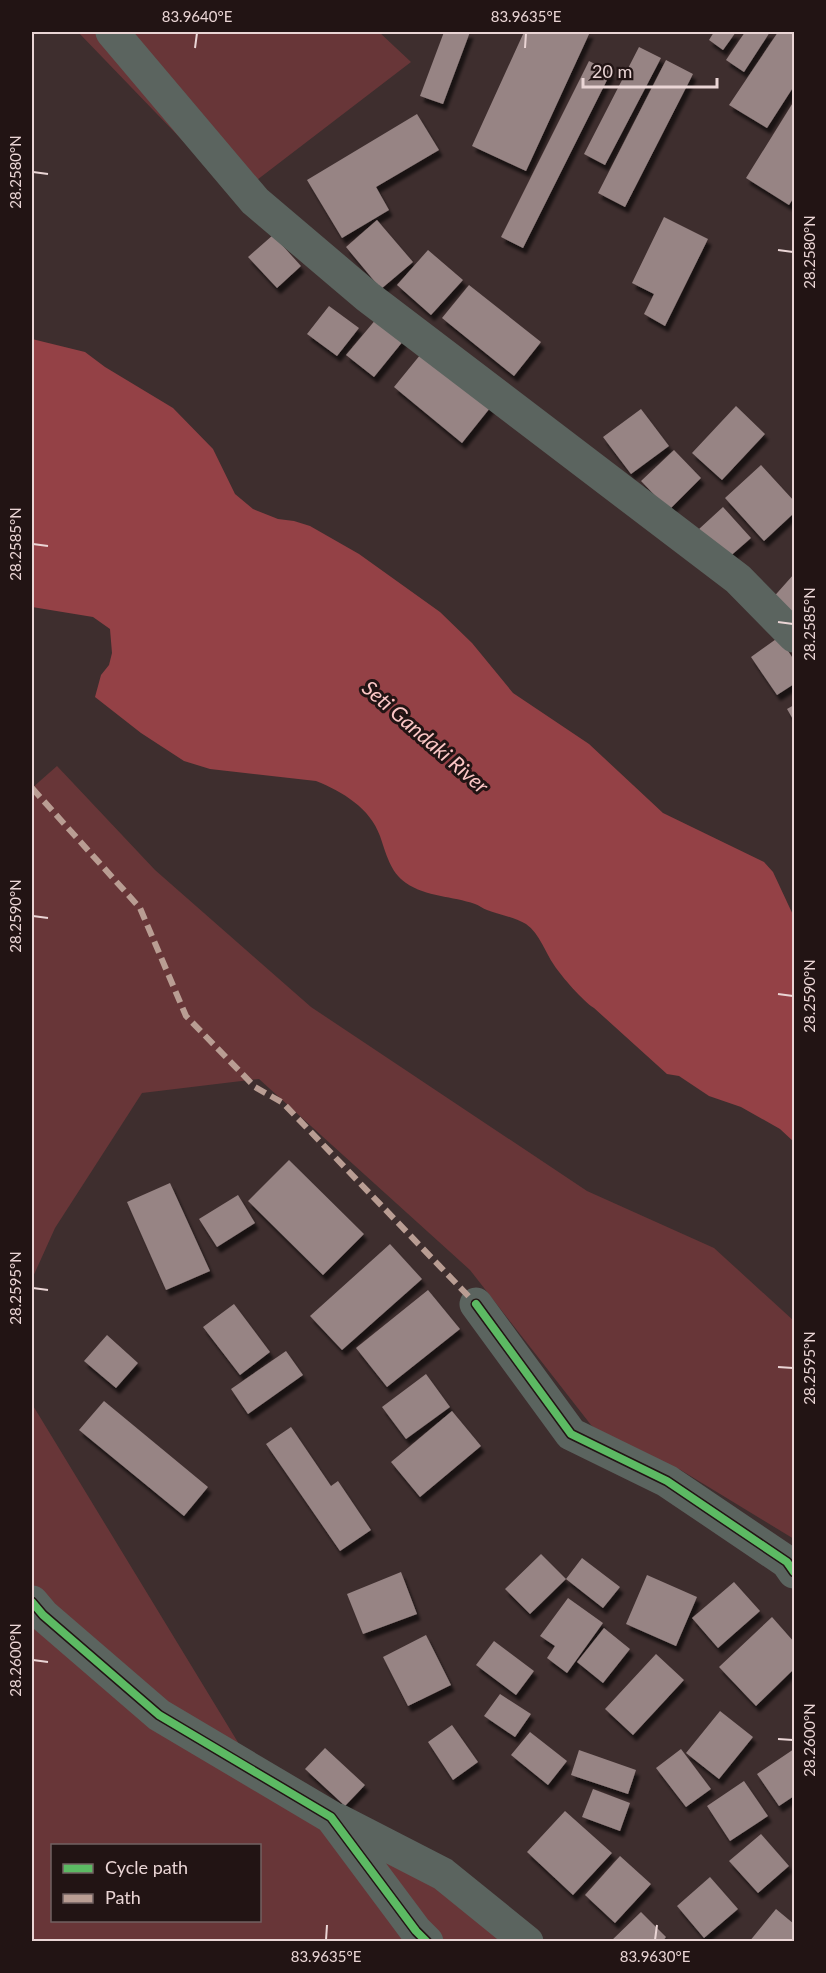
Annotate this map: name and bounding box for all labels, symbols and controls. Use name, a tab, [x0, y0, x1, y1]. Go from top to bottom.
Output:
text: 83.9640°E	[162, 7, 232, 25]
text: 83.9635°E	[491, 7, 561, 25]
scale bar	[583, 51, 716, 89]
text: 20 m	[592, 60, 632, 82]
text: 28.2580°N	[6, 135, 24, 209]
text: 28.2580°N	[800, 215, 818, 289]
text: 28.2585°N	[6, 507, 24, 581]
text: 28.2585°N	[800, 587, 818, 661]
water label: Seti Gandaki River	[358, 674, 495, 798]
text: 28.2590°N	[6, 879, 24, 953]
text: 28.2590°N	[800, 959, 818, 1033]
text: 28.2595°N	[6, 1251, 24, 1325]
text: 28.2595°N	[800, 1331, 818, 1405]
text: 28.2600°N	[6, 1623, 24, 1697]
text: 28.2600°N	[800, 1703, 818, 1777]
legend	[51, 1844, 261, 1922]
text: Cycle path	[105, 1856, 188, 1878]
text: Path	[105, 1886, 141, 1908]
text: 83.9635°E	[291, 1947, 361, 1965]
text: 83.9630°E	[620, 1947, 690, 1965]

